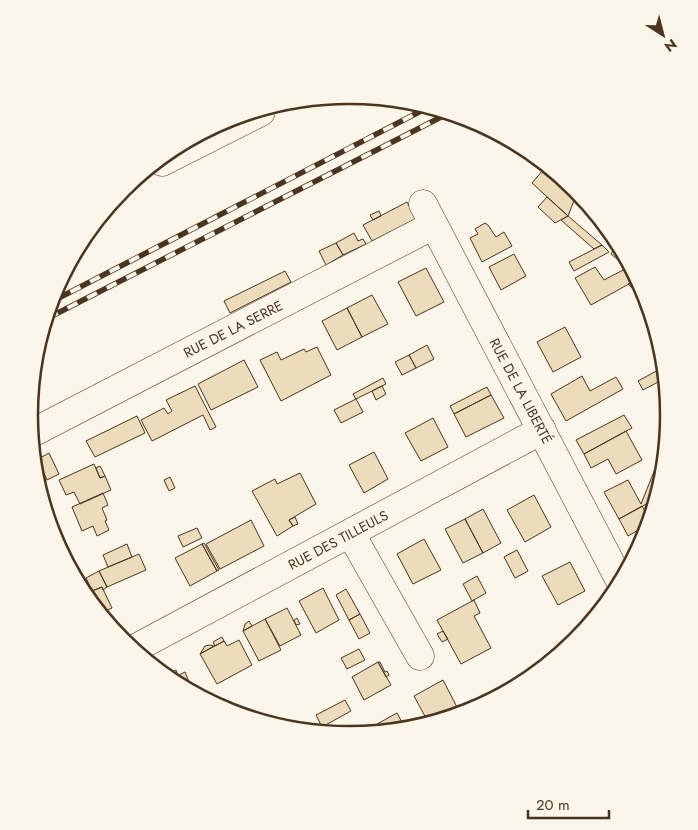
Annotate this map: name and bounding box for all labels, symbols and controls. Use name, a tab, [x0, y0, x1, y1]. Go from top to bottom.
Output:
north arrow	[638, 10, 688, 60]
text: N	[660, 34, 681, 57]
street label: RUE DE LA SERRE	[180, 295, 286, 363]
street label: RUE DE LA LIBERTÉ	[485, 334, 557, 448]
street label: RUE DES TILLEULS	[284, 505, 392, 575]
scale bar	[528, 788, 609, 820]
text: 20 m	[536, 794, 570, 816]

